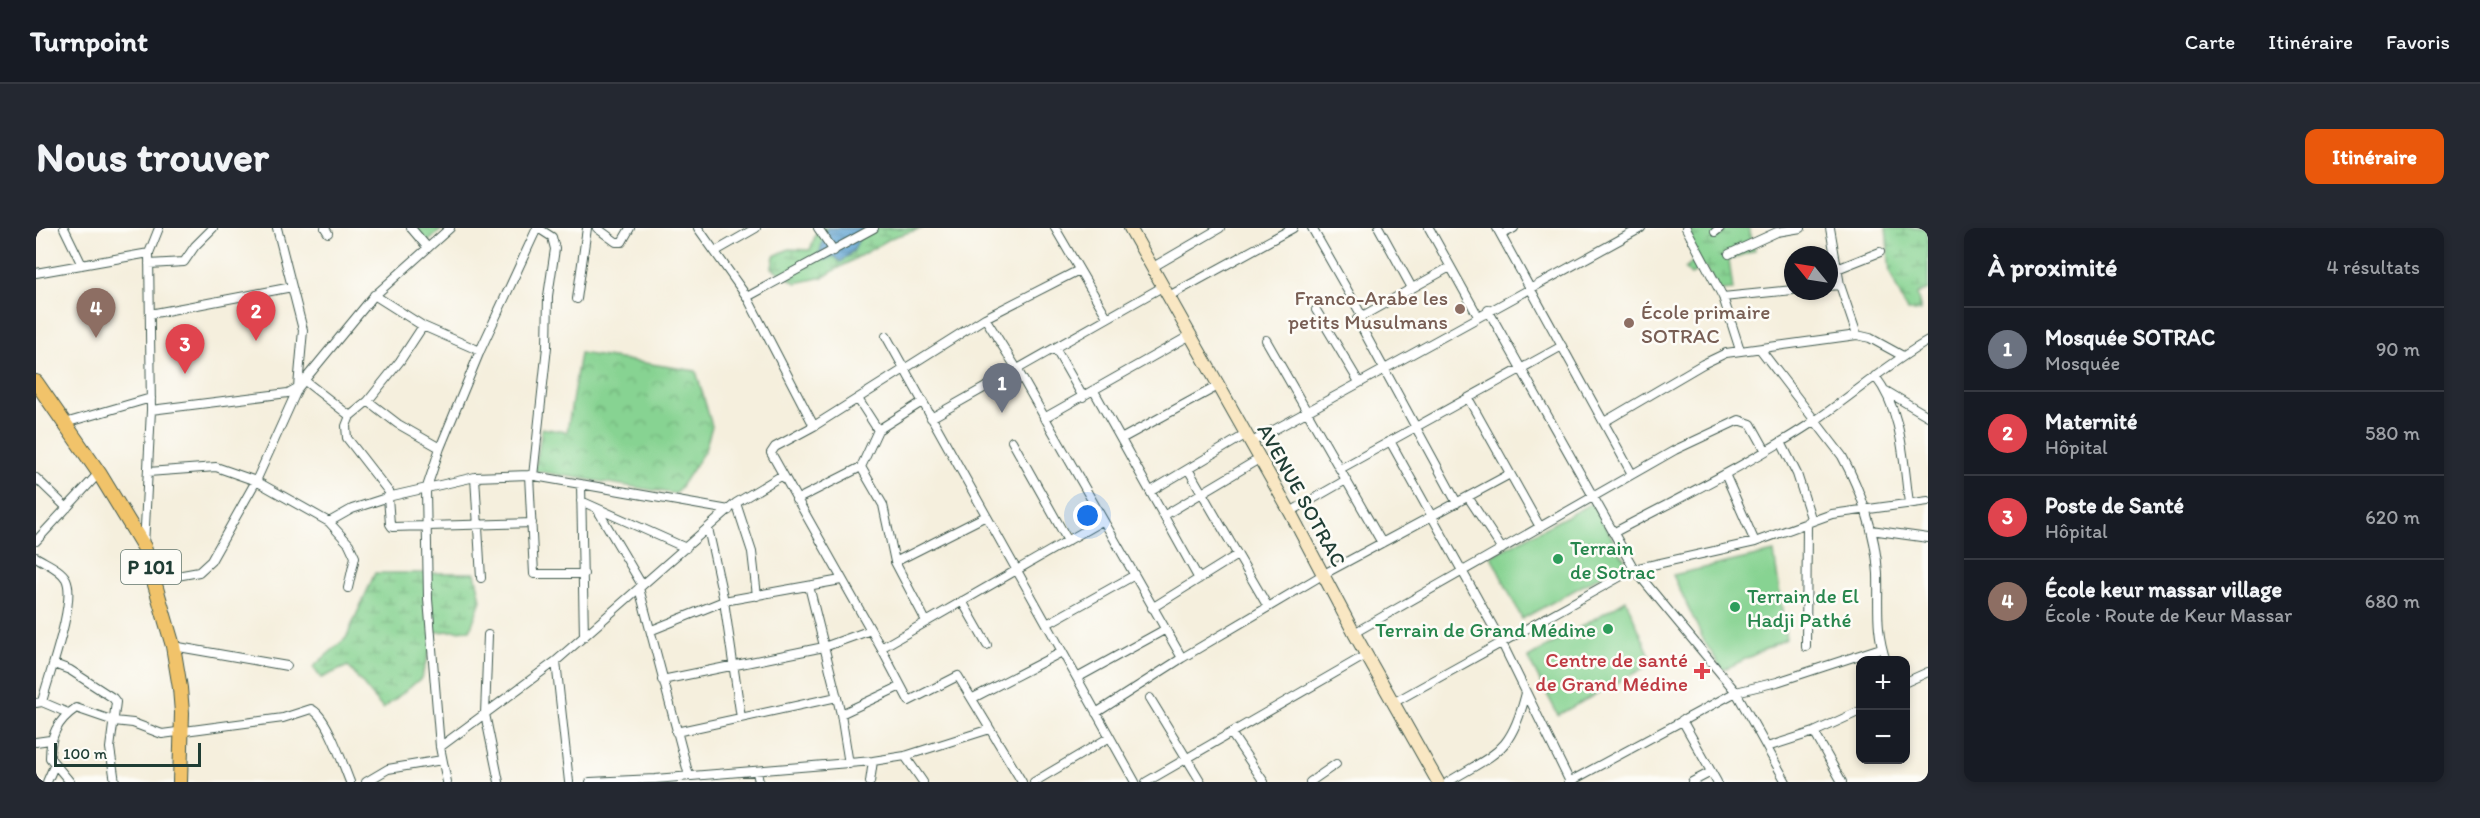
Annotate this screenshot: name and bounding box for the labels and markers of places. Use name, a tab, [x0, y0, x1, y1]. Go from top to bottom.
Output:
place label: Franco-Arabe les petits Musulmans	[1288, 285, 1448, 334]
pin: 4	[76, 288, 116, 338]
pin: 2	[236, 291, 276, 341]
place label: École primaire SOTRAC	[1641, 299, 1770, 348]
marker: Franco-Arabe les petits Musulmans	[1453, 302, 1467, 316]
marker: École primaire SOTRAC	[1622, 316, 1636, 330]
pin: 3	[166, 324, 204, 374]
pin: 1	[982, 364, 1022, 413]
place label: Terrain de Sotrac	[1570, 535, 1656, 584]
marker: Terrain de Sotrac	[1551, 552, 1565, 566]
place label: Terrain de El Hadji Pathé	[1747, 583, 1859, 632]
marker: Terrain de El Hadji Pathé	[1728, 600, 1742, 614]
place label: Terrain de Grand Médine	[1375, 617, 1596, 642]
marker: Terrain de Grand Médine	[1601, 622, 1615, 636]
place label: Centre de santé de Grand Médine	[1535, 647, 1688, 696]
marker: Centre de santé de Grand Médine	[1693, 662, 1711, 680]

